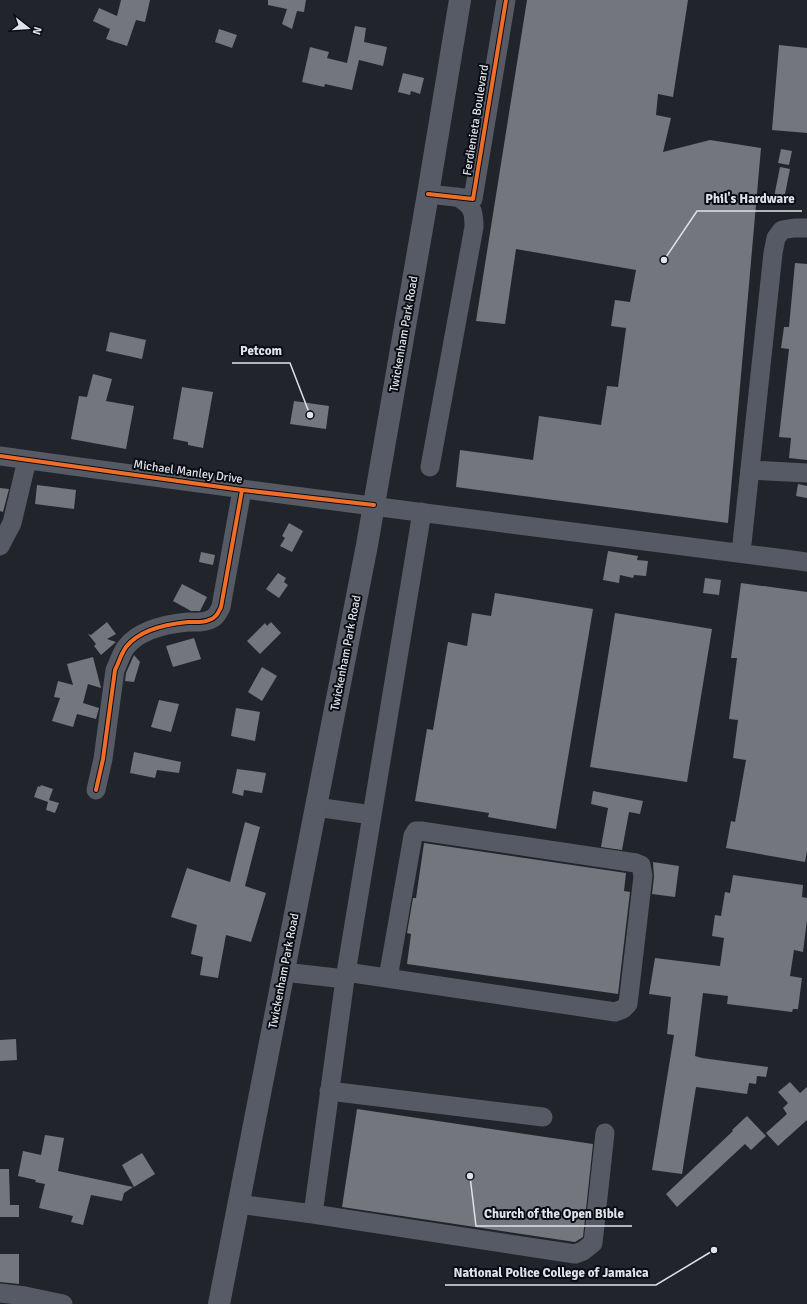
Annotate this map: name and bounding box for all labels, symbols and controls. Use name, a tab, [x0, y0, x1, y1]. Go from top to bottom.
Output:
north arrow	[8, 8, 48, 48]
text: N	[30, 25, 44, 36]
street label: Ferdienieta Boulevard	[460, 63, 492, 177]
callout: Phil's Hardware	[697, 186, 802, 211]
text: Phil's Hardware	[705, 191, 795, 207]
street label: Twickenham Park Road	[386, 275, 422, 393]
callout: Petcom	[232, 338, 290, 363]
text: Petcom	[240, 343, 282, 359]
street label: Michael Manley Drive	[132, 457, 244, 487]
street label: Twickenham Park Road	[327, 594, 365, 712]
street label: Twickenham Park Road	[265, 912, 303, 1030]
callout: Church of the Open Bible	[476, 1201, 632, 1226]
text: Church of the Open Bible	[484, 1206, 625, 1222]
callout: National Police College of Jamaica	[445, 1260, 656, 1285]
text: National Police College of Jamaica	[453, 1265, 649, 1281]

